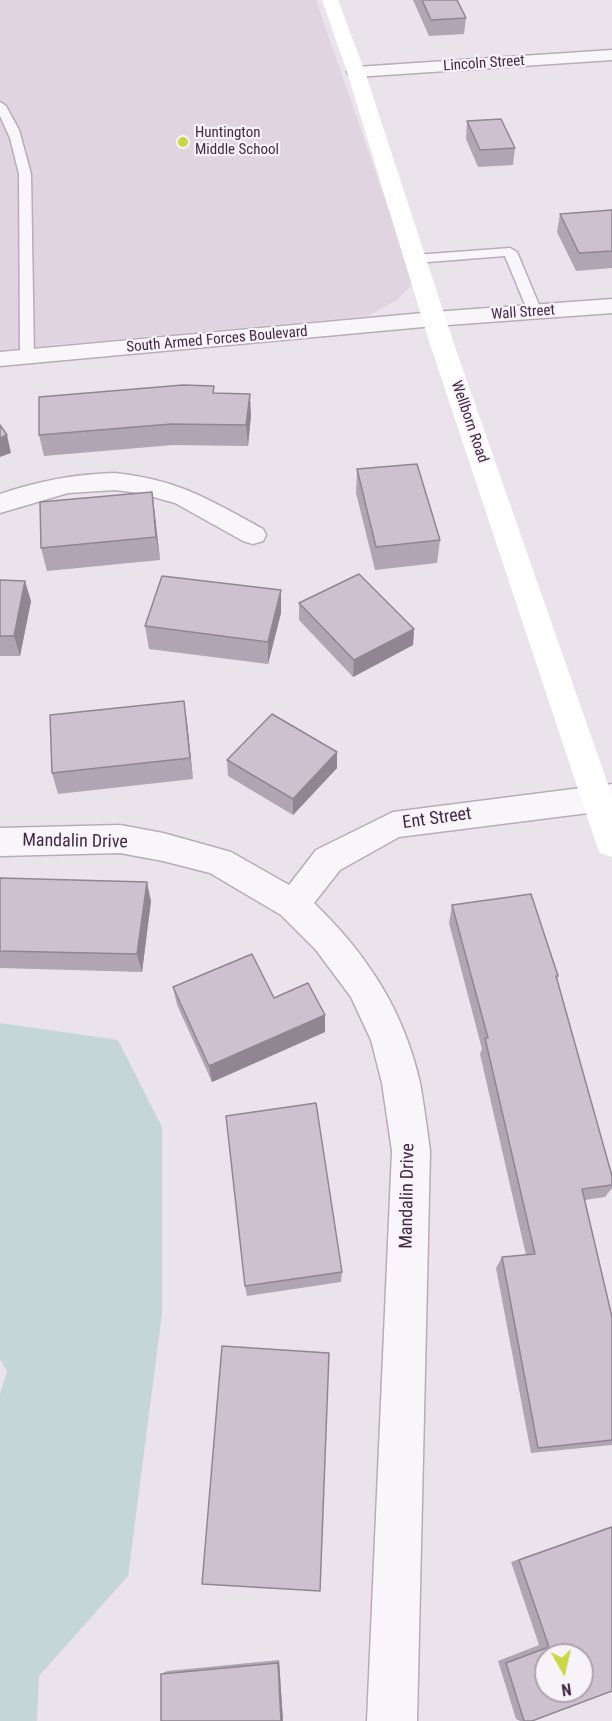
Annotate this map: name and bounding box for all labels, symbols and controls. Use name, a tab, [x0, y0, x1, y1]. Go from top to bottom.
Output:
street label: Lincoln Street	[443, 52, 525, 76]
place label: Huntington Middle School	[195, 124, 279, 159]
marker: Huntington Middle School	[176, 135, 190, 149]
street label: Wall Street	[491, 302, 555, 324]
street label: South Armed Forces Boulevard	[126, 323, 308, 357]
street label: Wellborn Road	[447, 379, 491, 465]
street label: Ent Street	[401, 803, 473, 835]
street label: Mandalin Drive	[22, 830, 128, 854]
street label: Mandalin Drive	[396, 1143, 420, 1249]
north arrow	[534, 1643, 594, 1703]
text: N	[560, 1679, 572, 1699]

